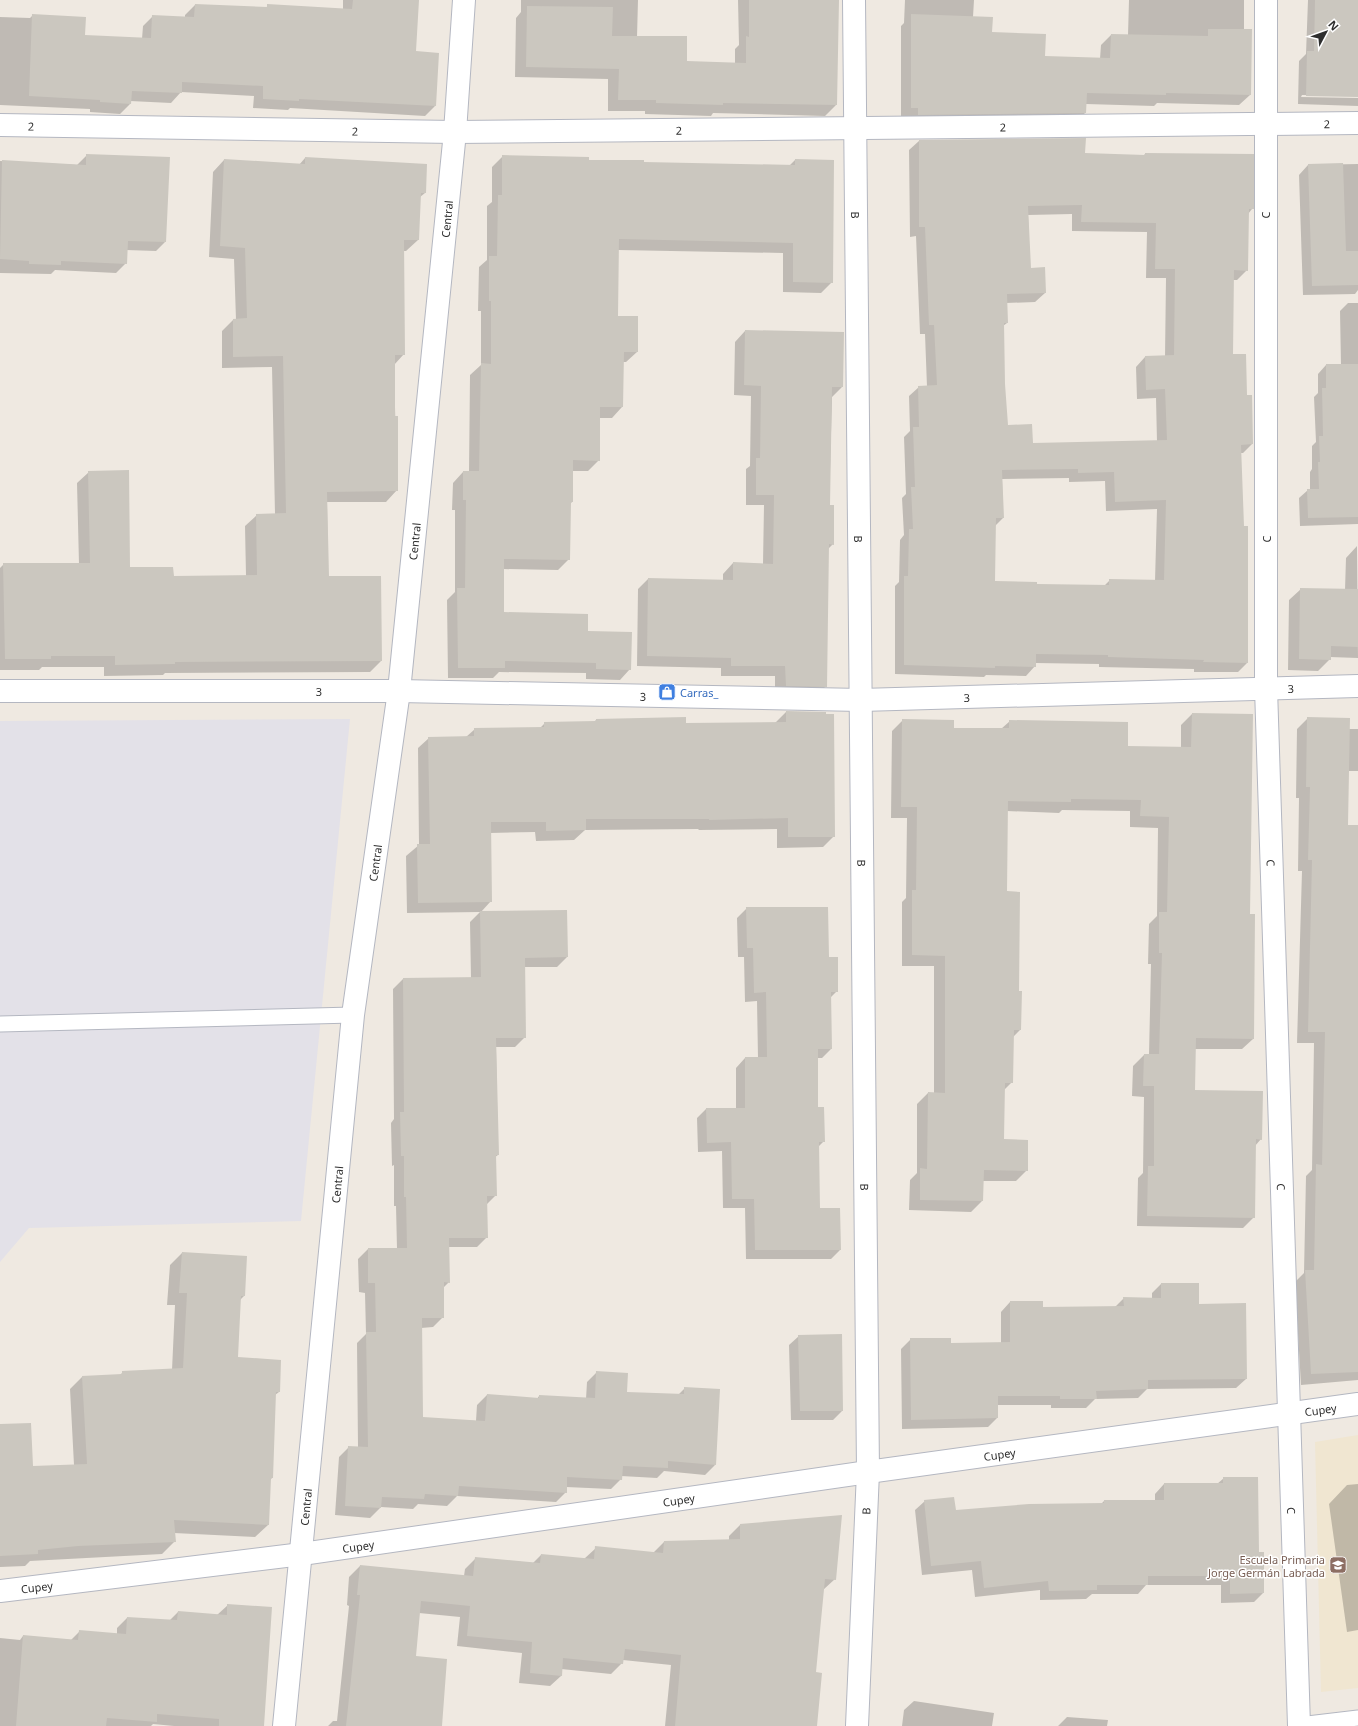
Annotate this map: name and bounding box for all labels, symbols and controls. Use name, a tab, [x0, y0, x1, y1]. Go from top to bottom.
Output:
north arrow	[1306, 12, 1346, 52]
text: N	[1325, 17, 1343, 33]
street label: 2	[1324, 116, 1330, 131]
street label: 2	[28, 118, 34, 133]
street label: 2	[1000, 119, 1006, 134]
street label: 2	[676, 122, 682, 137]
street label: 2	[352, 123, 358, 138]
street label: Central	[437, 200, 456, 238]
street label: B	[849, 211, 864, 219]
street label: C	[1258, 211, 1273, 218]
street label: Central	[405, 522, 423, 561]
street label: B	[852, 535, 867, 543]
street label: C	[1259, 535, 1274, 542]
street label: 3	[1287, 680, 1294, 695]
shop icon: Carras_	[657, 682, 677, 702]
street label: 3	[316, 684, 322, 699]
place label: Carras_	[680, 685, 718, 700]
street label: 3	[640, 688, 646, 703]
street label: 3	[964, 689, 970, 705]
street label: Central	[365, 843, 385, 882]
street label: B	[855, 859, 870, 867]
street label: C	[1264, 859, 1279, 867]
street label: Central	[327, 1165, 346, 1204]
street label: B	[858, 1183, 873, 1191]
street label: C	[1274, 1183, 1289, 1191]
street label: Cupey	[1304, 1400, 1338, 1419]
street label: Cupey	[983, 1444, 1017, 1463]
street label: Central	[296, 1488, 315, 1526]
street label: Cupey	[662, 1490, 696, 1509]
street label: B	[858, 1507, 874, 1515]
street label: C	[1285, 1507, 1300, 1514]
street label: Cupey	[341, 1536, 376, 1556]
place label: Escuela Primaria Jorge Germán Labrada	[1207, 1552, 1325, 1580]
school or university icon: Escuela Primaria Jorge Germán Labrada	[1328, 1555, 1348, 1575]
street label: Cupey	[20, 1577, 54, 1596]

